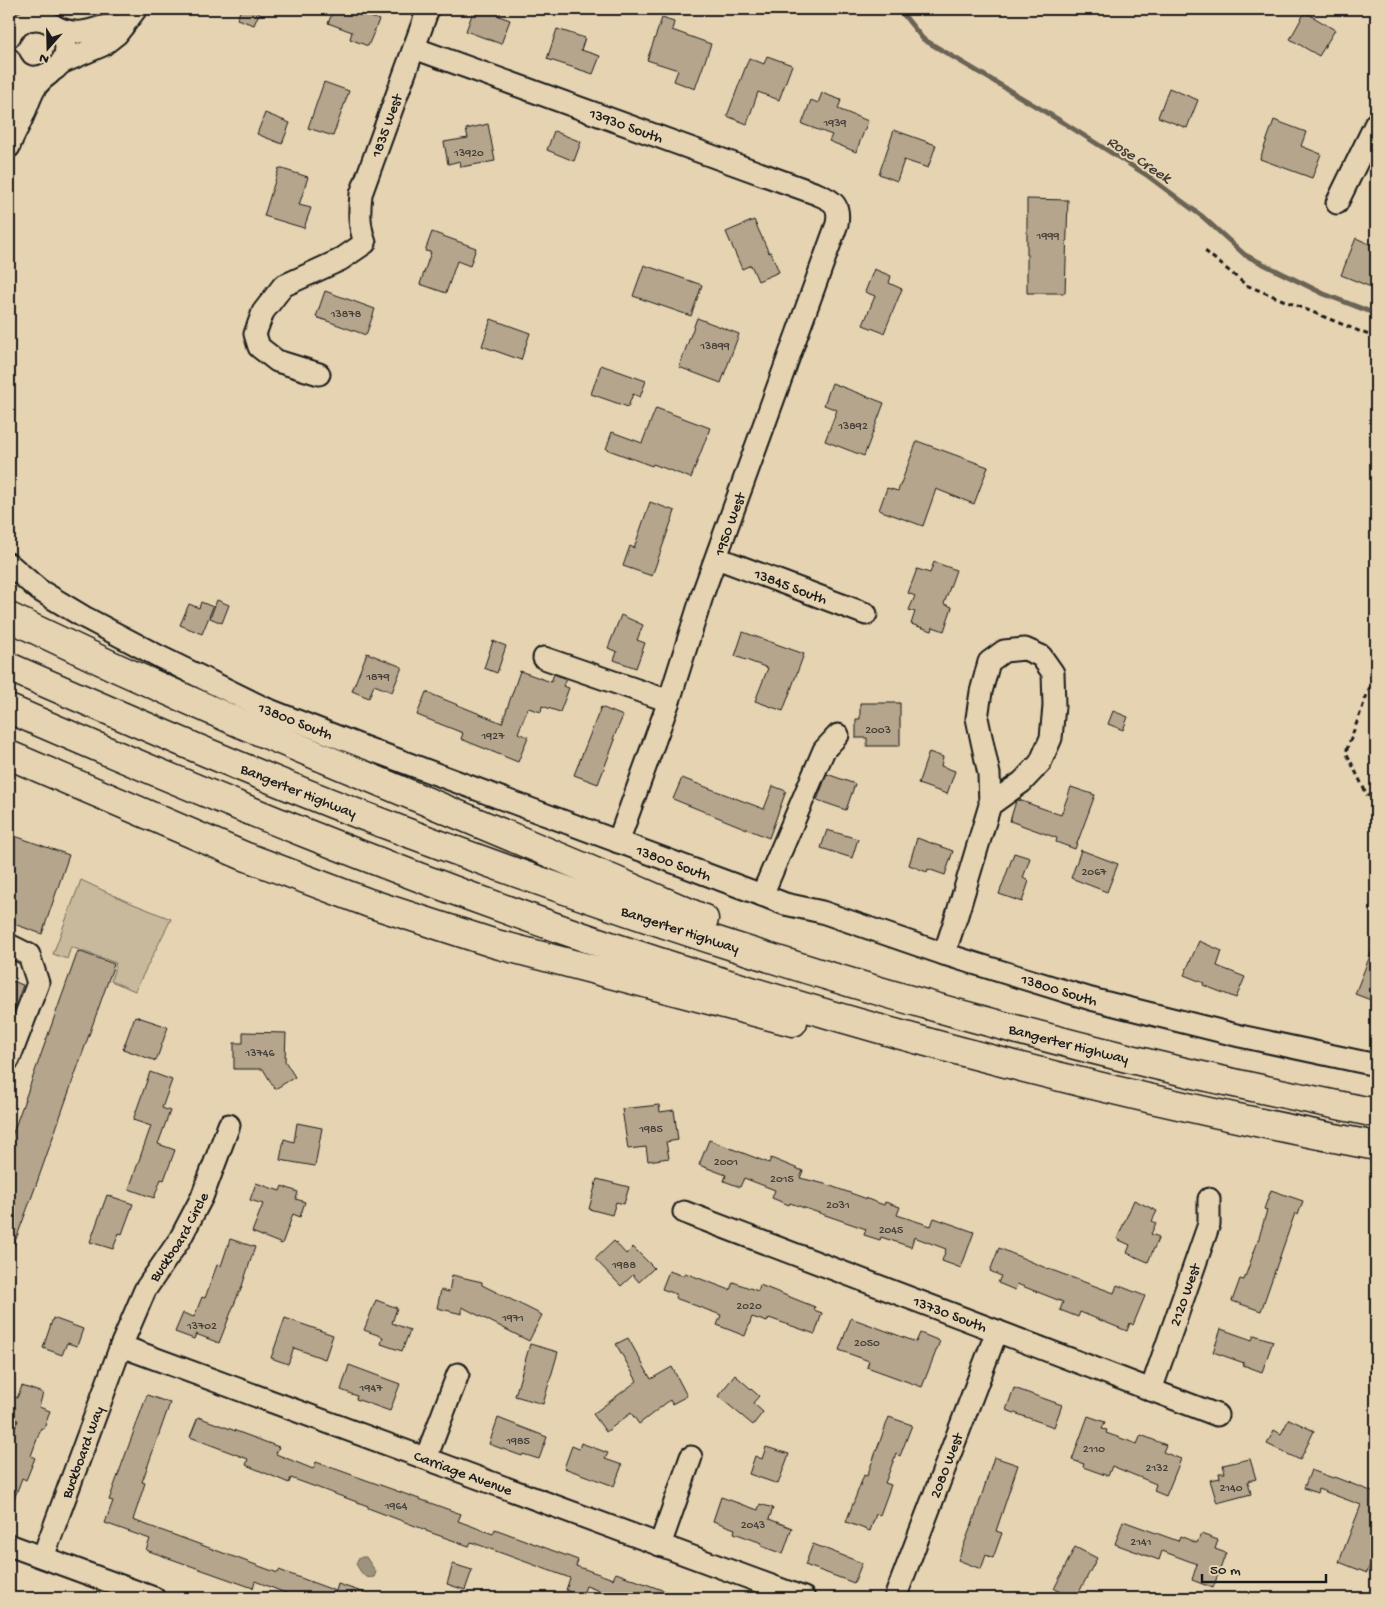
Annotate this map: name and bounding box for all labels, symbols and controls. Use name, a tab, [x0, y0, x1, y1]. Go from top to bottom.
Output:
north arrow	[22, 22, 72, 72]
text: N	[37, 48, 52, 67]
street label: 1835 West	[368, 90, 408, 161]
street label: 13930 South	[585, 105, 665, 148]
house number: 1939	[822, 117, 847, 131]
water label: Rose Creek	[1102, 133, 1175, 190]
house number: 13920	[453, 147, 484, 161]
house number: 1999	[1036, 230, 1059, 244]
house number: 13878	[330, 308, 362, 322]
house number: 13899	[699, 340, 730, 354]
house number: 13892	[837, 420, 868, 434]
street label: 1950 West	[711, 489, 751, 560]
street label: 13845 South	[750, 565, 829, 610]
house number: 1879	[365, 671, 390, 685]
street label: 13800 South	[254, 699, 335, 745]
house number: 2003	[865, 724, 891, 738]
house number: 1927	[481, 730, 505, 744]
street label: Bangerter Highway	[237, 760, 359, 824]
street label: 13800 South	[632, 842, 713, 886]
house number: 2067	[1081, 866, 1107, 880]
street label: Bangerter Highway	[617, 903, 742, 959]
street label: 13800 South	[1017, 971, 1099, 1011]
street label: Bangerter Highway	[1005, 1021, 1131, 1069]
house number: 13746	[244, 1047, 275, 1061]
house number: 1985	[638, 1123, 663, 1137]
house number: 2001	[714, 1156, 738, 1170]
house number: 2015	[770, 1173, 794, 1187]
street label: Buckboard Circle	[146, 1190, 214, 1287]
house number: 2031	[826, 1199, 850, 1213]
house number: 2045	[879, 1224, 903, 1238]
house number: 1988	[611, 1259, 636, 1273]
street label: 2120 West	[1167, 1260, 1206, 1329]
street label: 13730 South	[909, 1293, 989, 1338]
house number: 2020	[736, 1300, 762, 1314]
house number: 1971	[501, 1312, 524, 1326]
house number: 13702	[186, 1320, 217, 1334]
house number: 2050	[854, 1337, 880, 1351]
house number: 1947	[359, 1382, 383, 1396]
street label: Buckboard Way	[58, 1404, 109, 1502]
street label: 2080 West	[927, 1429, 969, 1501]
house number: 1985	[505, 1435, 530, 1449]
house number: 2110	[1083, 1443, 1105, 1457]
street label: Carriage Avenue	[411, 1448, 515, 1501]
house number: 2132	[1146, 1462, 1169, 1476]
house number: 2140	[1219, 1482, 1243, 1496]
house number: 1964	[384, 1500, 408, 1514]
house number: 2043	[741, 1519, 765, 1533]
house number: 2141	[1130, 1536, 1152, 1550]
scale bar	[1202, 1552, 1326, 1584]
text: 50 m	[1210, 1562, 1241, 1580]

